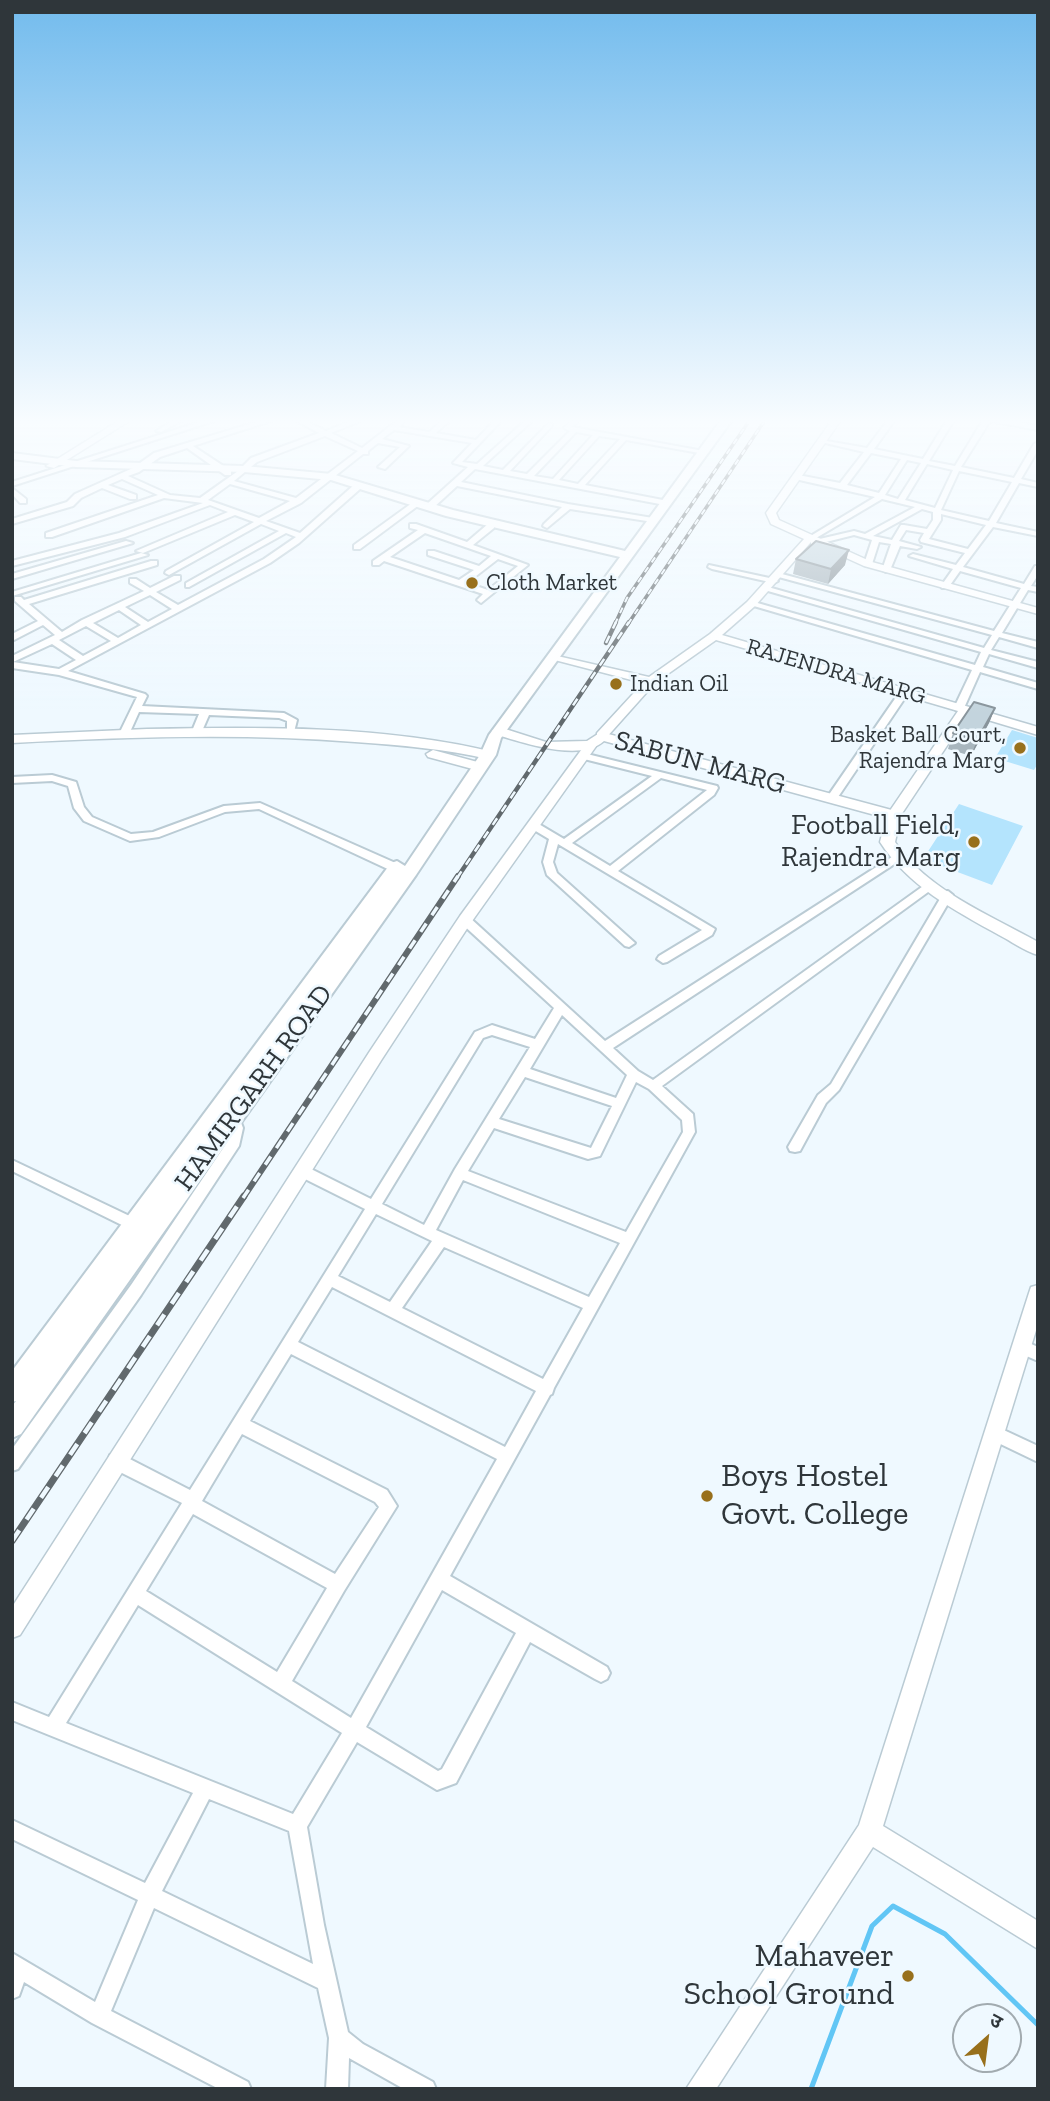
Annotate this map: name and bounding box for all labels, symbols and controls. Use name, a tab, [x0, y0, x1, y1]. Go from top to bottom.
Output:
place label: Cloth Market	[486, 569, 617, 597]
marker: Cloth Market	[464, 575, 480, 591]
street label: RAJENDRA MARG	[743, 633, 929, 711]
place label: Indian Oil	[630, 670, 728, 698]
marker: Indian Oil	[608, 676, 624, 692]
place label: Basket Ball Court, Rajendra Marg	[830, 721, 1006, 775]
street label: SABUN MARG	[611, 724, 789, 802]
marker: Basket Ball Court, Rajendra Marg	[1012, 740, 1028, 756]
place label: Football Field, Rajendra Marg	[781, 809, 960, 875]
marker: Football Field, Rajendra Marg	[966, 834, 982, 850]
street label: HAMIRGARH ROAD	[168, 978, 340, 1198]
place label: Boys Hostel Govt. College	[721, 1457, 909, 1535]
marker: Boys Hostel Govt. College	[699, 1488, 715, 1504]
place label: Mahaveer School Ground	[683, 1937, 894, 2015]
marker: Mahaveer School Ground	[900, 1968, 916, 1984]
north arrow	[952, 2003, 1022, 2073]
text: उ	[986, 2008, 1006, 2034]

